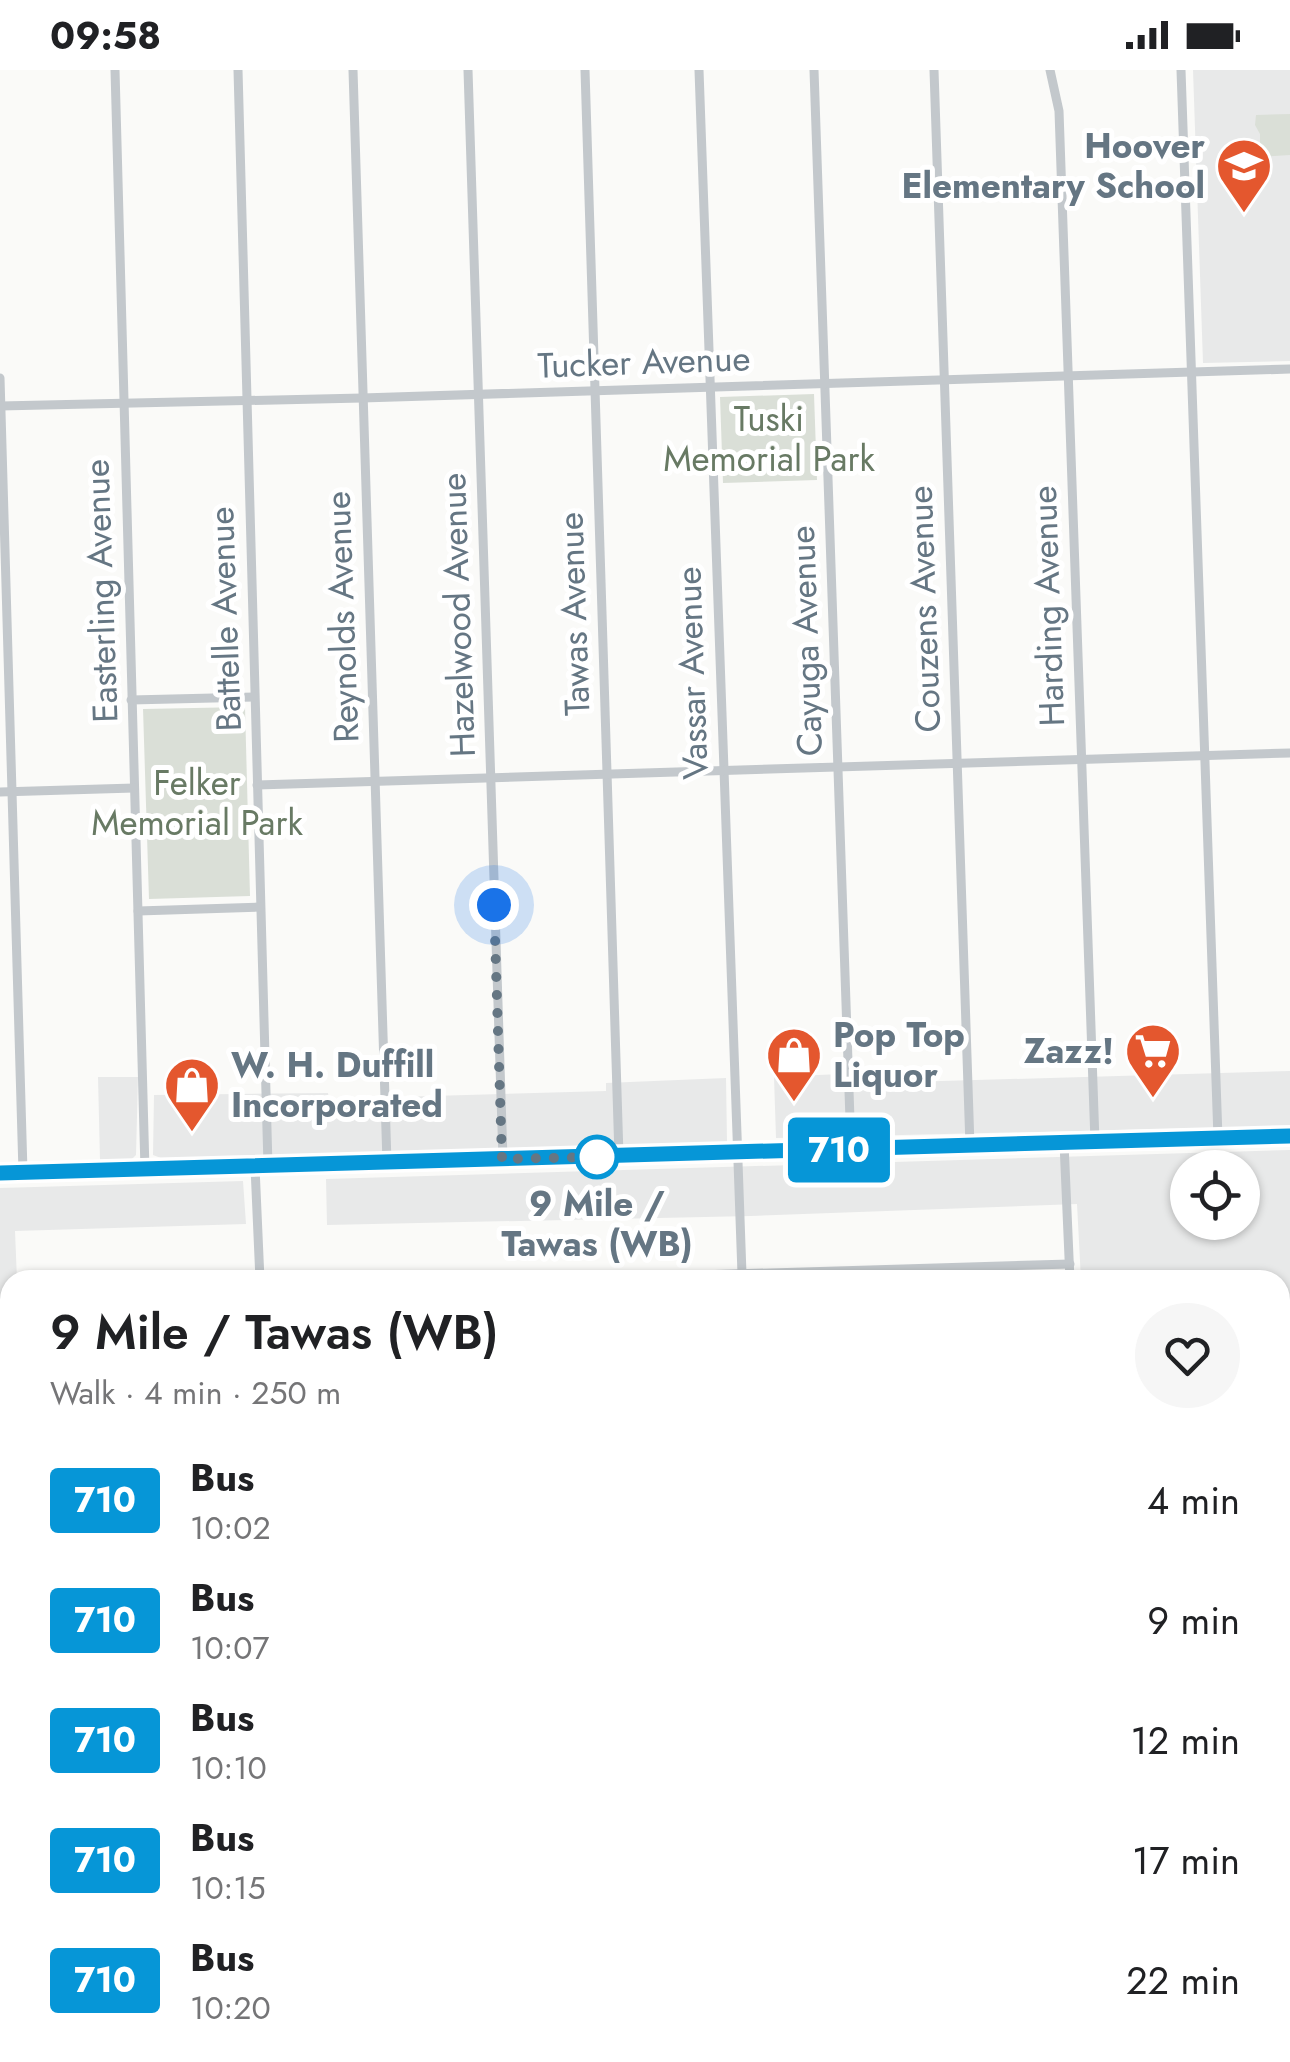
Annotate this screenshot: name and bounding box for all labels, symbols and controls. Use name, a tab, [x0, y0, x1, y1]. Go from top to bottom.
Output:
text: 09:58	[50, 8, 161, 63]
place label: Hoover Elementary School	[902, 121, 1206, 211]
school or university icon: Hoover Elementary School	[1214, 136, 1274, 215]
street label: Tucker Avenue	[537, 333, 751, 391]
park label: Tuski Memorial Park	[663, 394, 875, 484]
street label: Easterling Avenue	[71, 458, 131, 724]
street label: Hazelwood Avenue	[428, 472, 488, 758]
street label: Couzens Avenue	[895, 485, 953, 733]
street label: Harding Avenue	[1019, 485, 1077, 727]
street label: Reynolds Avenue	[313, 490, 371, 744]
street label: Battelle Avenue	[196, 506, 254, 732]
street label: Tawas Avenue	[545, 511, 603, 717]
street label: Cayuga Avenue	[777, 525, 835, 757]
street label: Vassar Avenue	[663, 566, 721, 780]
park label: Felker Memorial Park	[91, 758, 303, 848]
your location	[469, 880, 519, 930]
place label: Pop Top Liquor	[833, 1010, 965, 1100]
supermarket icon: Zazz!	[1123, 1021, 1183, 1100]
shop icon: Pop Top Liquor	[764, 1025, 824, 1104]
place label: Zazz!	[1024, 1026, 1114, 1076]
place label: W. H. Duffill Incorporated	[231, 1040, 443, 1130]
shop icon: W. H. Duffill Incorporated	[162, 1055, 222, 1134]
line badge: 710	[782, 1118, 896, 1182]
text: 710	[808, 1125, 870, 1175]
marker: 9 Mile / Tawas (WB)	[576, 1136, 618, 1178]
map controls	[1170, 1150, 1260, 1240]
button: locate	[1170, 1150, 1260, 1240]
place label: 9 Mile / Tawas (WB)	[501, 1179, 693, 1269]
text: 9 Mile / Tawas (WB)	[50, 1298, 499, 1367]
button: heart	[1135, 1303, 1240, 1408]
text: Walk · 4 min · 250 m	[50, 1370, 341, 1416]
text: Bus	[190, 1450, 254, 1505]
text: 4 min	[1147, 1473, 1240, 1528]
text: 710	[74, 1475, 136, 1525]
text: 10:02	[190, 1505, 271, 1551]
text: Bus	[190, 1570, 254, 1625]
text: 9 min	[1147, 1593, 1240, 1648]
text: 710	[74, 1595, 136, 1645]
text: 10:07	[190, 1625, 269, 1671]
text: Bus	[190, 1690, 254, 1745]
text: 12 min	[1130, 1713, 1240, 1768]
text: 710	[74, 1715, 136, 1765]
text: 10:10	[190, 1745, 267, 1791]
text: Bus	[190, 1810, 254, 1865]
text: 17 min	[1132, 1833, 1240, 1888]
text: 710	[74, 1835, 136, 1885]
text: 10:15	[190, 1865, 266, 1911]
text: Bus	[190, 1930, 254, 1985]
text: 22 min	[1126, 1953, 1240, 2008]
text: 710	[74, 1955, 136, 2005]
text: 10:20	[190, 1985, 271, 2031]

